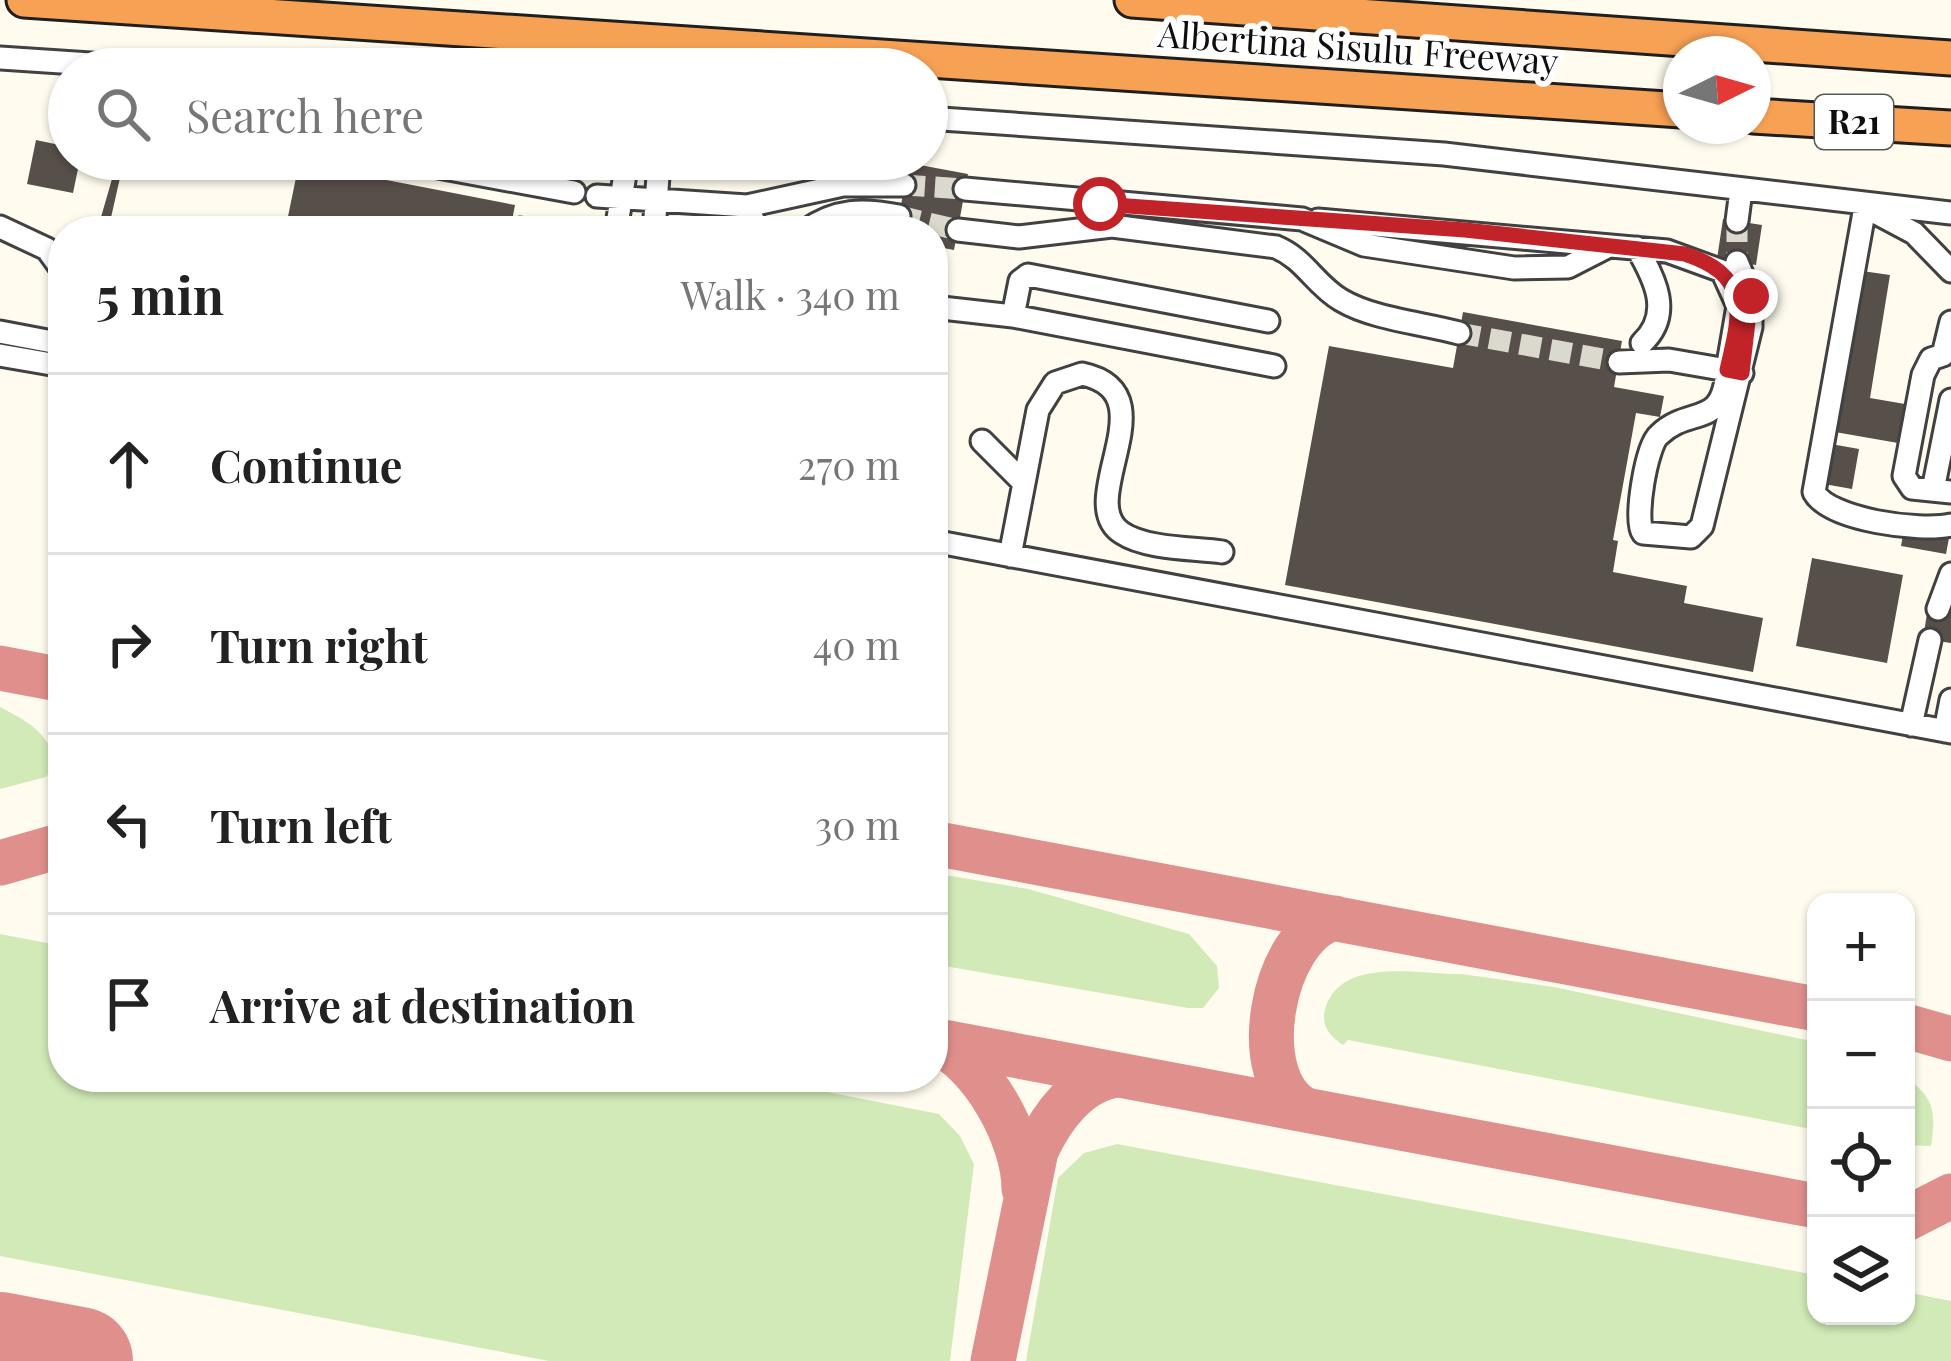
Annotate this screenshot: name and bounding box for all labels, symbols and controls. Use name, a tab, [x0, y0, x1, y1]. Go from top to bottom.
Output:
street label: Albertina Sisulu Freeway	[1155, 8, 1560, 84]
north arrow	[1663, 36, 1771, 144]
search box	[48, 48, 948, 180]
icon: search	[90, 81, 156, 147]
text: Search here	[186, 84, 424, 144]
road number: R21	[1815, 95, 1893, 149]
route start	[1073, 177, 1127, 231]
text: 5 min	[96, 260, 224, 328]
text: Walk · 340 m	[681, 268, 900, 320]
route end	[1724, 269, 1778, 323]
icon: ahead	[96, 431, 162, 497]
text: Continue	[210, 434, 402, 494]
text: 270 m	[798, 438, 900, 490]
icon: right	[96, 611, 162, 677]
text: Turn right	[210, 614, 428, 674]
text: 40 m	[813, 618, 900, 670]
icon: left	[96, 791, 162, 857]
text: Turn left	[210, 794, 392, 854]
text: 30 m	[815, 798, 900, 850]
map controls	[1807, 893, 1915, 1325]
button: +	[1807, 893, 1915, 1001]
icon: arrive	[96, 971, 162, 1037]
text: Arrive at destination	[210, 974, 635, 1034]
button: −	[1807, 1001, 1915, 1109]
button: locate	[1807, 1109, 1915, 1217]
button: layers	[1807, 1217, 1915, 1325]

